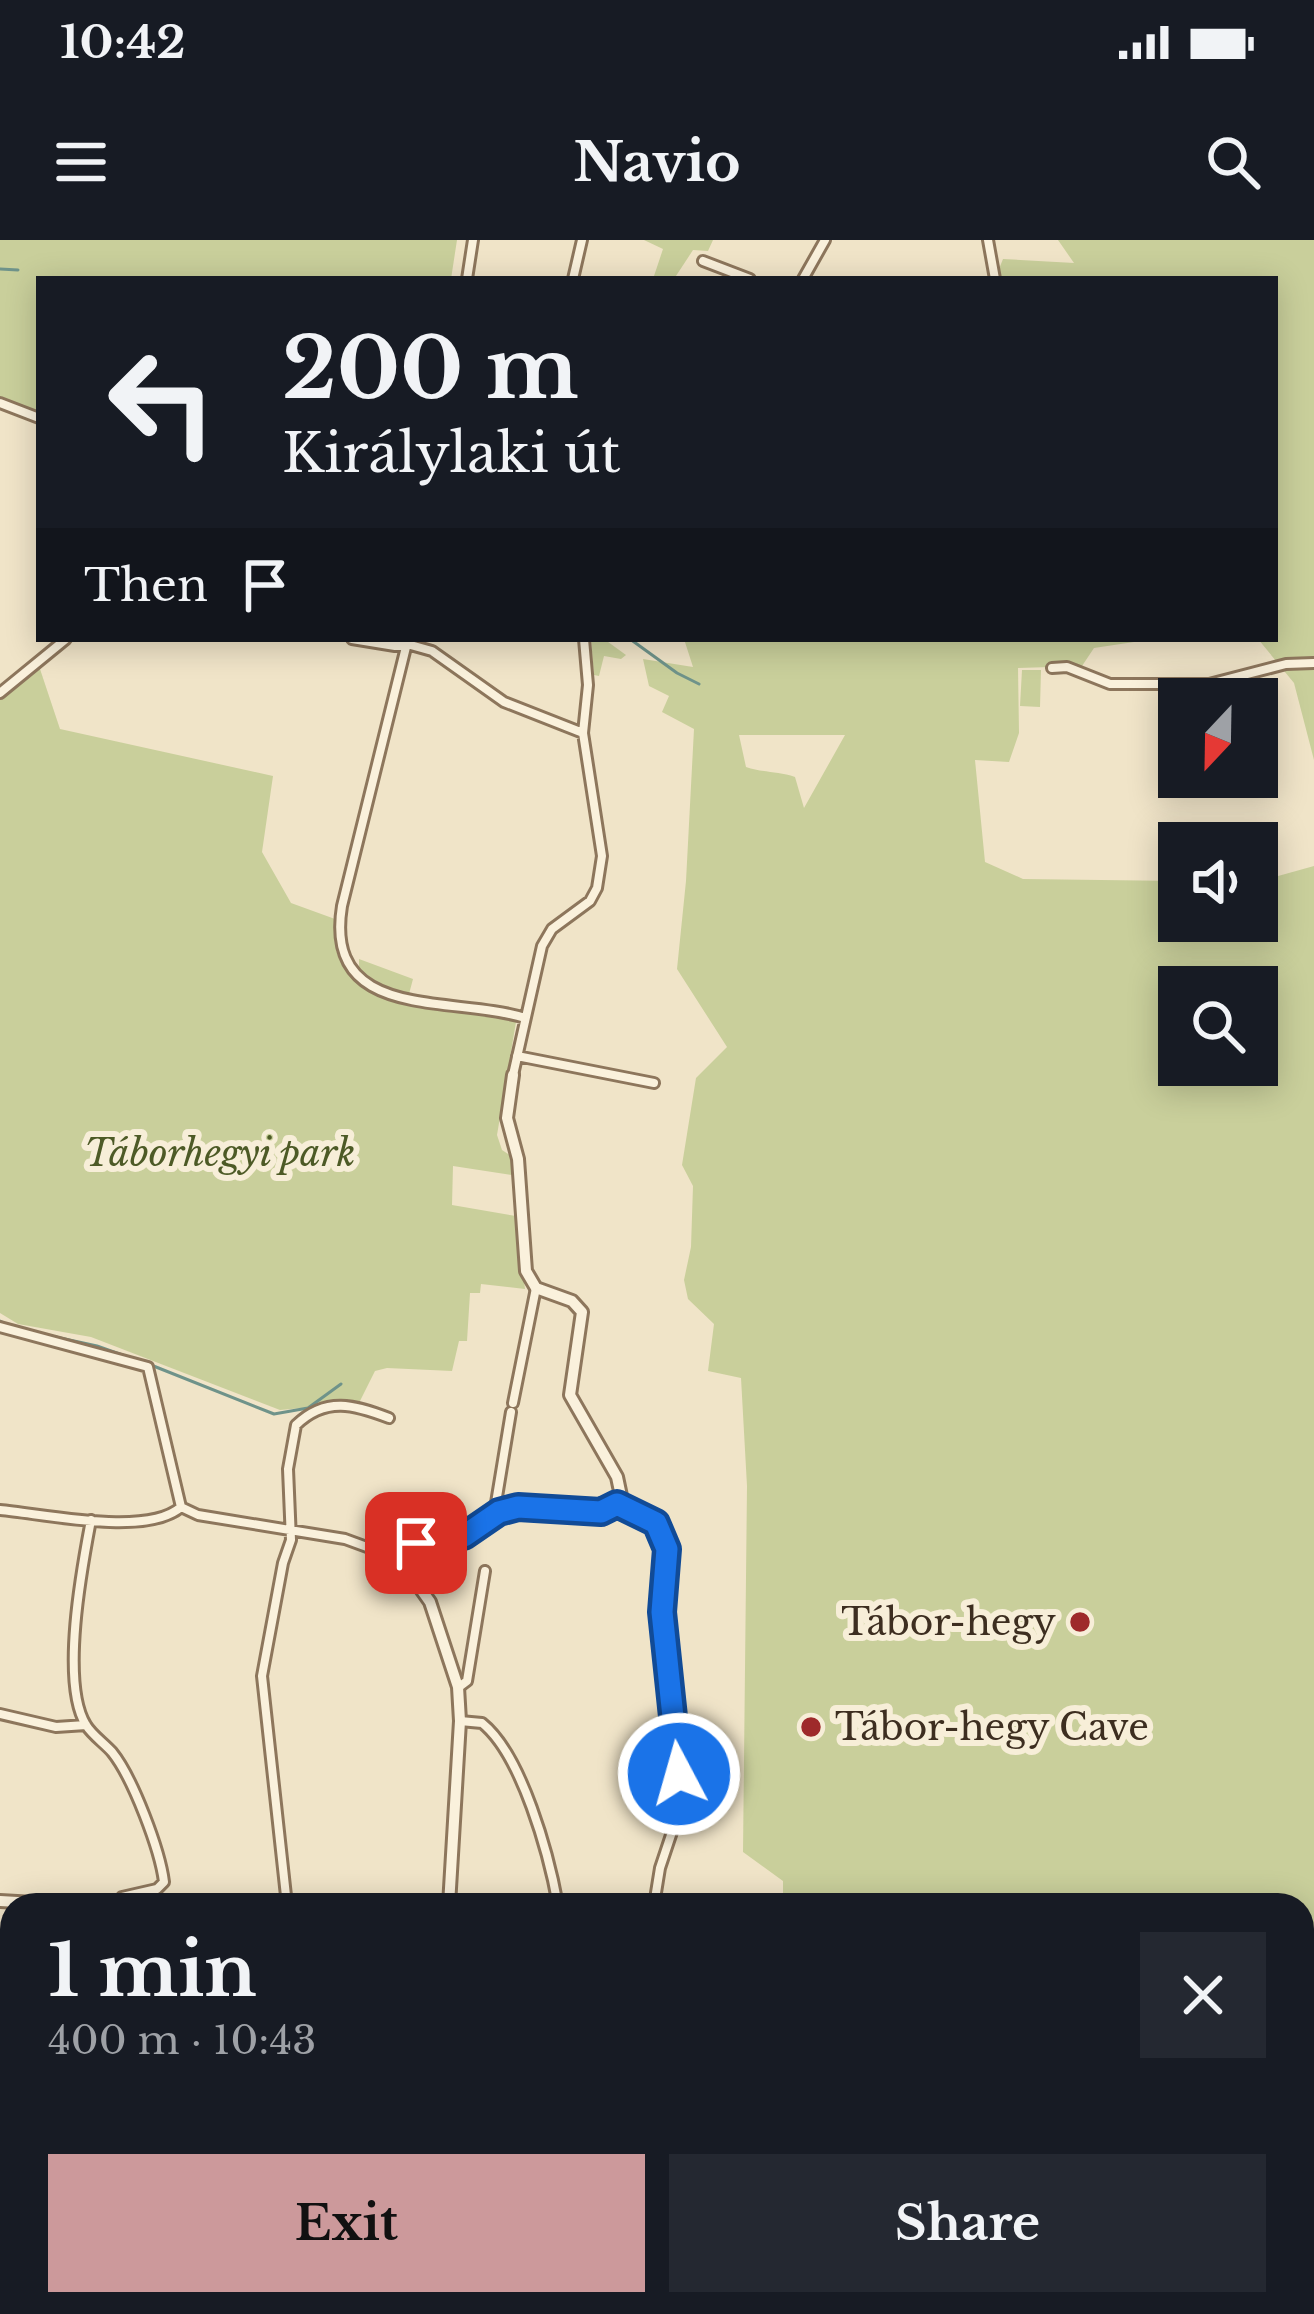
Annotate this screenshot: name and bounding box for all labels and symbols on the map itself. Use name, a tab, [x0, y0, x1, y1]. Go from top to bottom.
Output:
north arrow	[1158, 678, 1278, 798]
park label: Táborhegyi park	[85, 1131, 355, 1176]
pin	[365, 1492, 467, 1594]
place label: Tábor-hegy	[841, 1600, 1056, 1645]
marker: Tábor-hegy	[1067, 1609, 1093, 1635]
place label: Tábor-hegy Cave	[835, 1705, 1149, 1750]
position arrow	[616, 1711, 742, 1837]
marker: Tábor-hegy Cave	[798, 1714, 824, 1740]

